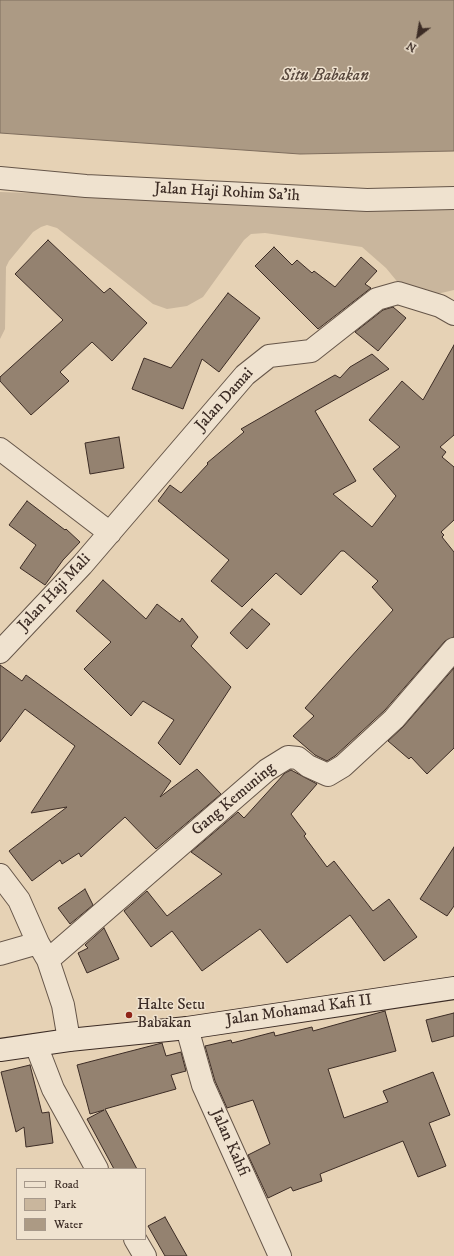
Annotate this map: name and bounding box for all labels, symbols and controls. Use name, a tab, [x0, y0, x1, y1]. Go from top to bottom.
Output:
north arrow	[398, 16, 438, 56]
text: N	[404, 38, 419, 55]
water label: Situ Babakan	[281, 66, 369, 86]
street label: Jalan Haji Rohim Sa'ih	[154, 180, 300, 206]
street label: Jalan Damai	[192, 365, 258, 435]
street label: Jalan Haji Mali	[14, 551, 96, 635]
street label: Gang Kemuning	[188, 759, 280, 841]
street label: Jalan Mohamad Kafi II	[225, 991, 373, 1031]
place label: Halte Setu Babakan	[137, 996, 205, 1034]
marker: Halte Setu Babakan	[124, 1010, 134, 1020]
street label: Jalan Kahfi	[206, 1106, 252, 1180]
legend	[16, 1168, 146, 1240]
text: Road	[54, 1177, 79, 1192]
text: Park	[54, 1197, 76, 1212]
text: Water	[54, 1217, 83, 1232]

